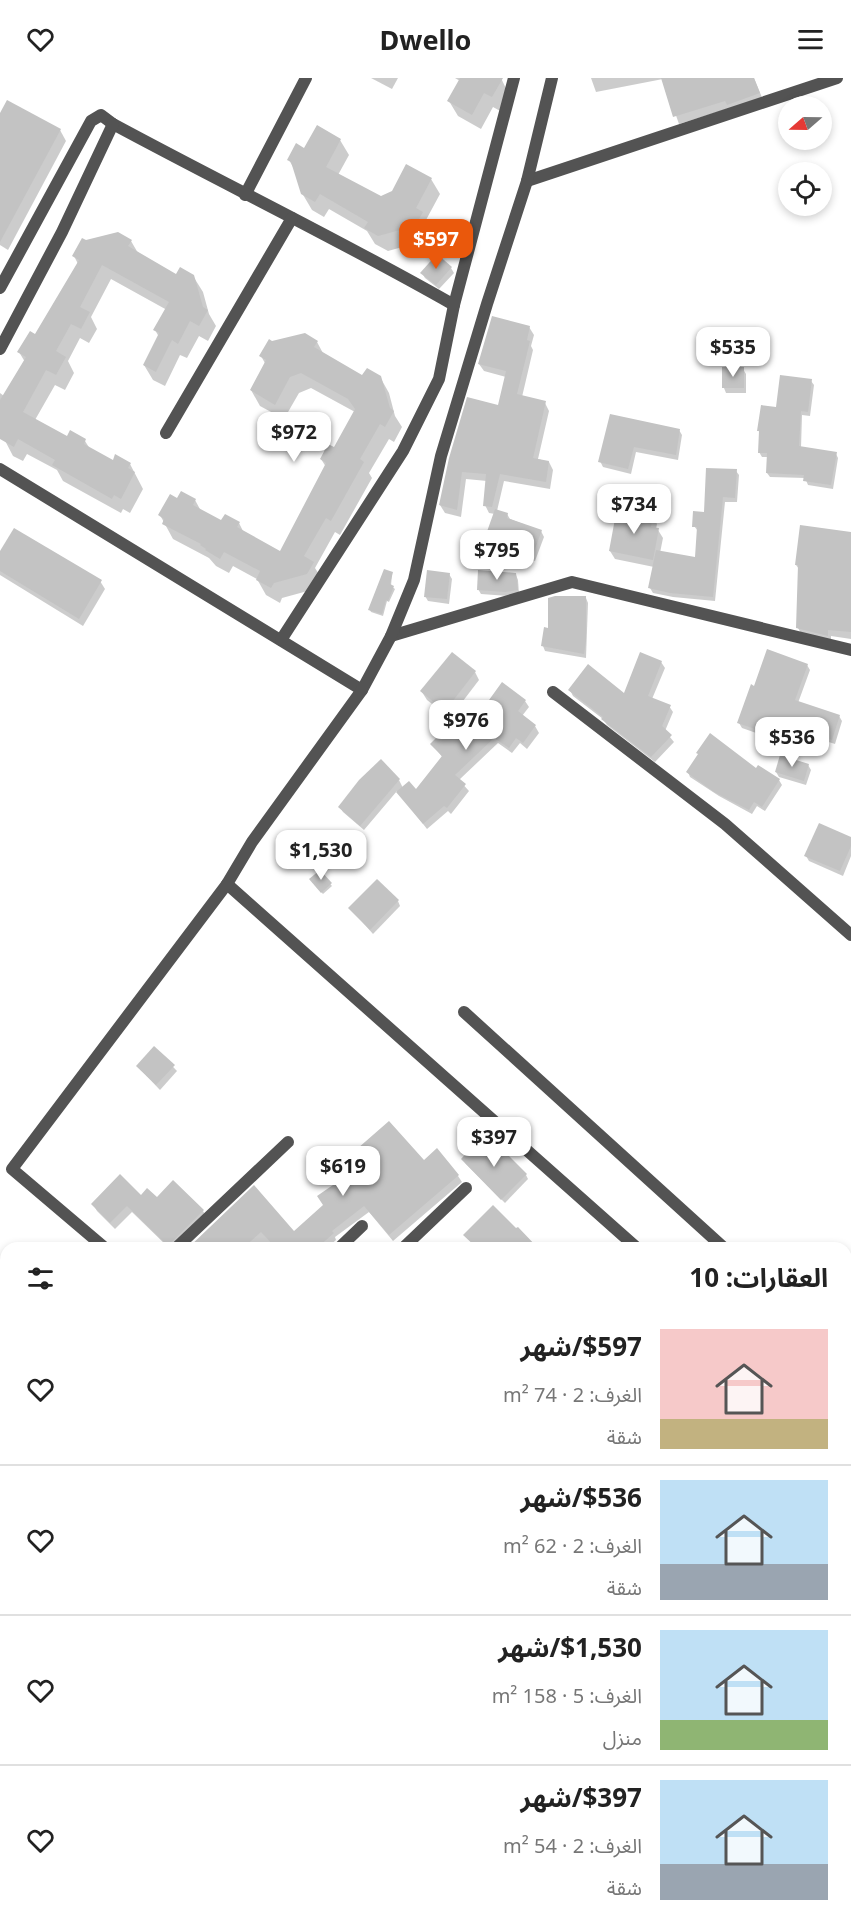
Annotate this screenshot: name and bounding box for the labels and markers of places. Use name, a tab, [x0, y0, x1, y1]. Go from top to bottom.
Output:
pin: $597	[400, 219, 472, 270]
pin: $535	[697, 327, 769, 378]
pin: $972	[258, 412, 330, 463]
pin: $734	[598, 484, 670, 535]
pin: $795	[461, 530, 533, 581]
pin: $976	[430, 700, 502, 751]
pin: $536	[756, 717, 828, 768]
pin: $1,530	[272, 830, 370, 881]
pin: $397	[458, 1117, 530, 1168]
pin: $619	[307, 1146, 379, 1197]

